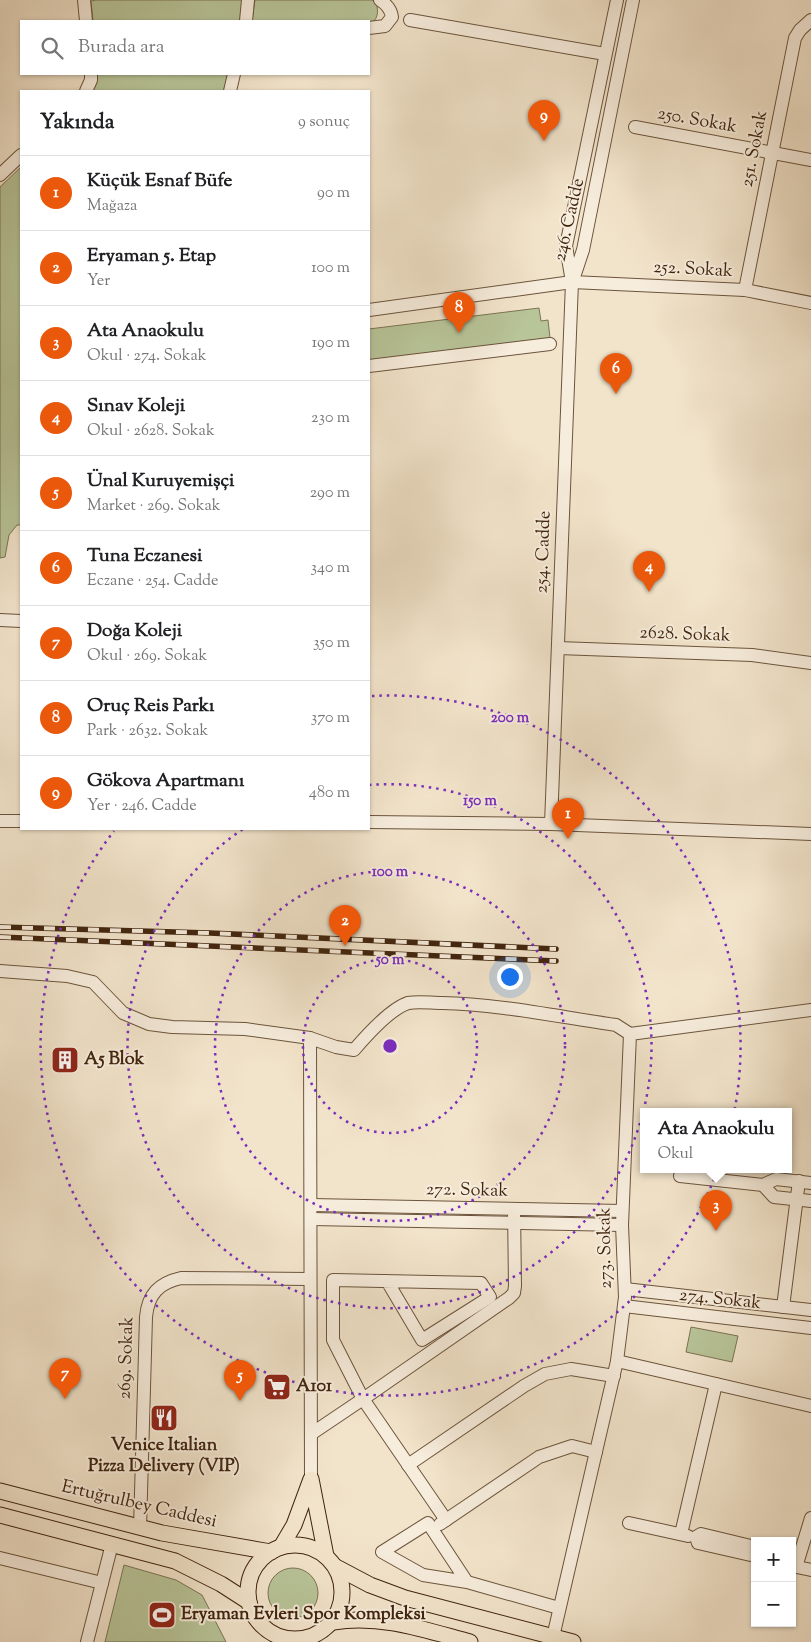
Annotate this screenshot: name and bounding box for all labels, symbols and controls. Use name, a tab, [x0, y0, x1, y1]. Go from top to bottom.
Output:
search box	[20, 20, 370, 75]
icon: search	[38, 34, 66, 62]
text: Burada ara	[78, 34, 164, 61]
pin: 9	[528, 100, 560, 141]
street label: 250. Sokak	[655, 101, 739, 141]
text: Yakında	[40, 108, 114, 138]
street label: 251. Sokak	[735, 108, 775, 190]
text: 9 sonuç	[298, 111, 350, 134]
text: Küçük Esnaf Büfe	[87, 168, 232, 195]
street label: 246. Cadde	[548, 176, 592, 264]
text: 1	[53, 182, 59, 205]
text: 90 m	[317, 182, 350, 205]
text: Mağaza	[87, 195, 137, 218]
text: Eryaman 5. Etap	[87, 243, 216, 270]
street label: 252. Sokak	[652, 255, 734, 285]
text: 2	[52, 257, 60, 280]
text: 100 m	[311, 257, 350, 280]
text: Yer	[87, 270, 110, 293]
pin: 8	[443, 292, 475, 333]
text: Ata Anaokulu	[87, 318, 204, 345]
text: 3	[53, 332, 59, 355]
text: 190 m	[312, 332, 350, 355]
text: Okul · 274. Sokak	[87, 345, 207, 368]
pin: 6	[600, 353, 632, 394]
text: Sınav Koleji	[87, 393, 185, 420]
text: 4	[52, 407, 60, 430]
text: 230 m	[311, 407, 350, 430]
text: Okul · 2628. Sokak	[87, 420, 215, 443]
text: Ünal Kuruyemişçi	[87, 468, 234, 495]
text: 5	[53, 482, 59, 505]
text: 290 m	[310, 482, 350, 505]
text: Market · 269. Sokak	[87, 495, 221, 518]
street label: 254. Cadde	[530, 510, 558, 594]
text: Tuna Eczanesi	[87, 543, 202, 570]
pin: 4	[633, 551, 665, 592]
text: 6	[52, 557, 60, 580]
text: 340 m	[311, 557, 350, 580]
text: Eczane · 254. Cadde	[87, 570, 218, 593]
text: Doğa Koleji	[87, 618, 182, 645]
street label: 2628. Sokak	[639, 620, 731, 650]
text: 7	[52, 632, 60, 655]
text: 350 m	[313, 632, 350, 655]
text: Okul · 269. Sokak	[87, 645, 207, 668]
text: Oruç Reis Parkı	[87, 693, 215, 720]
text: 8	[52, 707, 60, 730]
text: 370 m	[311, 707, 350, 730]
text: 200 m	[491, 708, 530, 729]
text: Park · 2632. Sokak	[87, 720, 208, 743]
text: Gökova Apartmanı	[87, 768, 244, 795]
text: 9	[52, 782, 60, 805]
text: 480 m	[309, 782, 350, 805]
text: 150 m	[463, 791, 497, 812]
text: Yer · 246. Cadde	[87, 795, 197, 818]
pin: 1	[552, 798, 584, 839]
text: 100 m	[372, 862, 409, 883]
pin: 2	[329, 905, 361, 946]
text: 50 m	[375, 950, 405, 971]
your location	[497, 964, 523, 990]
centre of rings	[381, 1037, 399, 1055]
building icon: A5 Blok	[50, 1045, 80, 1075]
place label: A5 Blok	[84, 1047, 144, 1073]
popup	[640, 1108, 792, 1173]
text: Ata Anaokulu	[658, 1116, 774, 1143]
text: Okul	[658, 1143, 693, 1166]
street label: 272. Sokak	[426, 1177, 509, 1205]
pin: 3	[700, 1190, 732, 1231]
street label: 273. Sokak	[592, 1207, 620, 1289]
street label: 274. Sokak	[678, 1283, 762, 1317]
street label: 269. Sokak	[113, 1316, 141, 1400]
pin: 7	[49, 1358, 81, 1399]
pin: 5	[224, 1360, 256, 1401]
supermarket icon: A101	[262, 1372, 292, 1402]
place label: A101	[296, 1374, 333, 1400]
restaurant icon: Venice Italian Pizza Delivery (VIP)	[149, 1403, 179, 1433]
place label: Venice Italian Pizza Delivery (VIP)	[88, 1433, 240, 1480]
street label: Ertuğrulbey Caddesi	[59, 1474, 219, 1536]
map controls	[751, 1537, 796, 1627]
button: +	[751, 1537, 796, 1582]
button: −	[751, 1582, 796, 1627]
sports icon: Eryaman Evleri Spor Kompleksi	[147, 1600, 177, 1630]
place label: Eryaman Evleri Spor Kompleksi	[181, 1602, 427, 1628]

